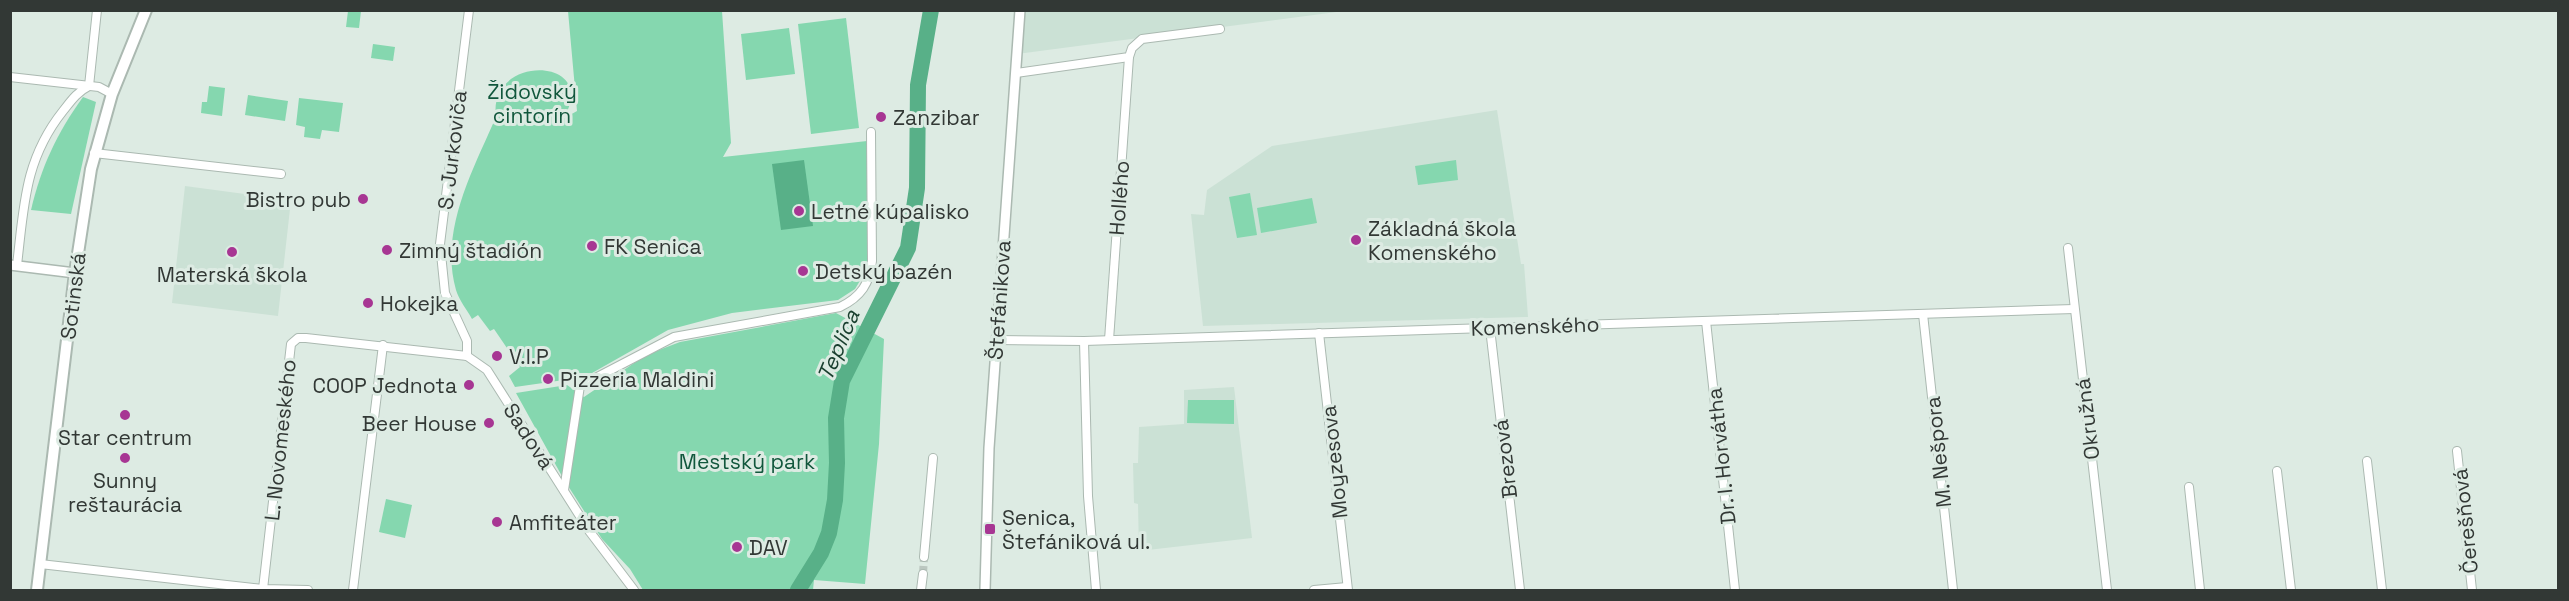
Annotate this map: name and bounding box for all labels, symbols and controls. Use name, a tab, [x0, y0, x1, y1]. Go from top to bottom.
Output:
park label: Židovský cintorín	[487, 78, 577, 129]
street label: S. Jurkoviča	[431, 89, 473, 211]
place label: Zanzibar	[893, 104, 980, 131]
marker: Zanzibar	[874, 110, 888, 124]
street label: Hollého	[1103, 159, 1135, 237]
place label: Bistro pub	[246, 186, 351, 213]
marker: Bistro pub	[356, 192, 370, 206]
place label: Letné kúpalisko	[811, 198, 970, 225]
marker: Letné kúpalisko	[792, 204, 806, 218]
place label: Základná škola Komenského	[1368, 215, 1516, 266]
place label: FK Senica	[604, 233, 702, 260]
marker: Základná škola Komenského	[1349, 233, 1363, 247]
place label: Zimný štadión	[399, 237, 542, 264]
marker: FK Senica	[585, 239, 599, 253]
street label: Štefánikova	[981, 239, 1017, 361]
marker: Zimný štadión	[380, 243, 394, 257]
marker: Materská škola	[225, 245, 239, 259]
street label: Sotinská	[54, 251, 92, 341]
place label: Detský bazén	[815, 258, 953, 285]
place label: Materská škola	[157, 261, 307, 288]
marker: Detský bazén	[796, 264, 810, 278]
place label: Hokejka	[380, 290, 458, 317]
marker: Hokejka	[361, 296, 375, 310]
water label: Teplica	[811, 305, 866, 385]
street label: Komenského	[1470, 310, 1600, 342]
place label: V.I.P	[509, 343, 549, 370]
marker: V.I.P	[490, 349, 504, 363]
street label: L. Novomeského	[258, 358, 302, 522]
place label: Pizzeria Maldini	[560, 366, 714, 393]
place label: COOP Jednota	[312, 372, 457, 399]
marker: Pizzeria Maldini	[541, 372, 555, 386]
street label: Okružná	[2069, 377, 2105, 461]
marker: COOP Jednota	[462, 378, 476, 392]
street label: Dr. I. Horvátha	[1700, 386, 1742, 526]
street label: M. Nešpora	[1919, 395, 1957, 509]
street label: Sadová	[498, 398, 560, 474]
street label: Moyzesova	[1315, 404, 1353, 520]
marker: Star centrum	[118, 408, 132, 422]
place label: Beer House	[362, 410, 477, 437]
marker: Beer House	[482, 416, 496, 430]
street label: Brezová	[1487, 418, 1523, 500]
place label: Star centrum	[58, 424, 192, 451]
park label: Mestský park	[679, 448, 815, 475]
marker: Sunny reštaurácia	[118, 451, 132, 465]
place label: Sunny reštaurácia	[68, 467, 182, 518]
street label: Čerešňová	[2446, 467, 2484, 575]
place label: Senica, Štefániková ul.	[1002, 504, 1150, 555]
place label: Amfiteáter	[509, 509, 617, 536]
marker: Amfiteáter	[490, 515, 504, 529]
marker: Senica, Štefániková ul.	[983, 522, 997, 536]
place label: DAV	[749, 534, 788, 561]
marker: DAV	[730, 540, 744, 554]

